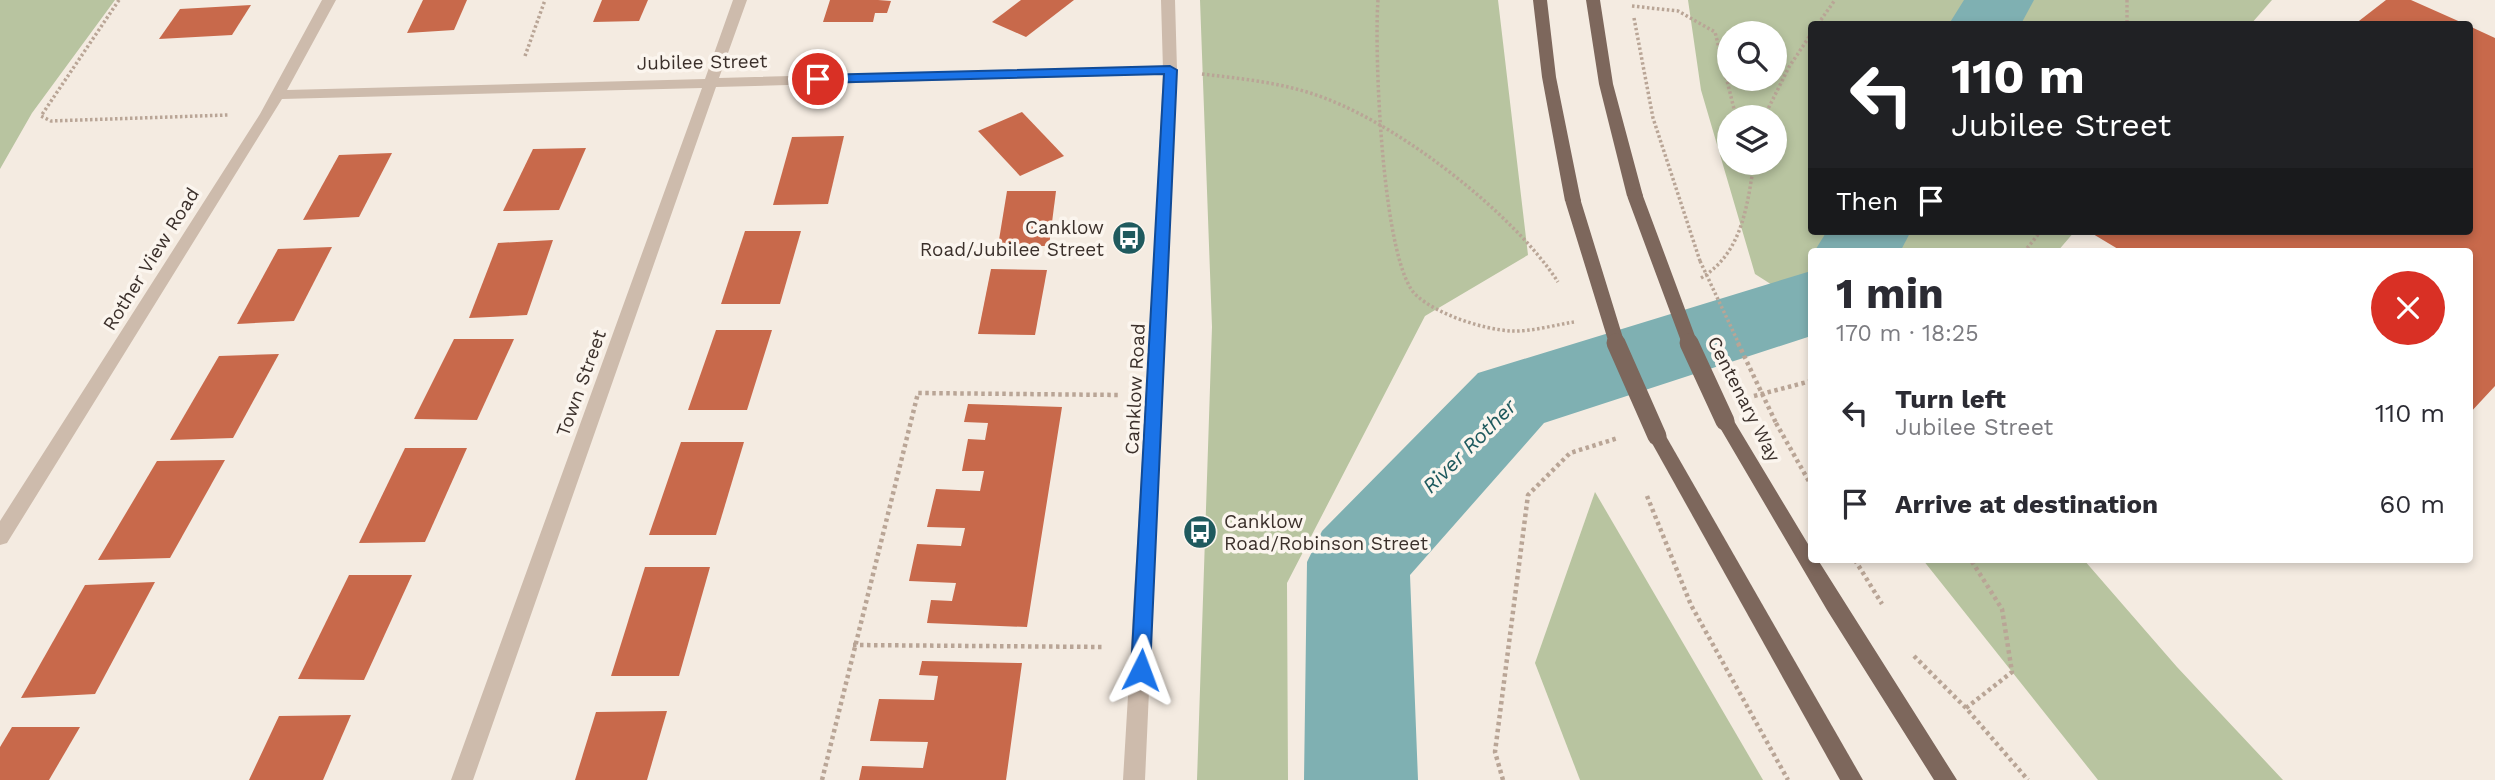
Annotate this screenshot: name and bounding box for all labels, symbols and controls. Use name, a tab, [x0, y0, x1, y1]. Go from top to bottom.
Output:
map controls	[1717, 21, 1787, 175]
button: search	[1717, 21, 1787, 91]
text: 110 m	[1951, 47, 2085, 105]
street label: Jubilee Street	[636, 49, 768, 75]
pin	[788, 49, 848, 109]
icon: left	[1836, 49, 1927, 140]
icon: arrive	[799, 60, 837, 98]
button: layers	[1717, 105, 1787, 175]
text: Jubilee Street	[1951, 106, 2171, 144]
icon: arrive	[1912, 182, 1950, 220]
street label: Rother View Road	[98, 183, 204, 335]
text: Then	[1836, 186, 1898, 216]
place label: Canklow Road/Jubilee Street	[920, 216, 1104, 261]
bus stop icon: Canklow Road/Jubilee Street	[1110, 219, 1148, 257]
text: 1 min	[1836, 269, 1944, 318]
button: close	[2371, 271, 2445, 345]
text: 170 m · 18:25	[1836, 320, 1979, 347]
street label: Canklow Road	[1120, 323, 1150, 455]
street label: Town Street	[551, 327, 611, 439]
street label: Centenary Way	[1702, 332, 1786, 466]
text: Turn left	[1895, 384, 2006, 414]
water label: River Rother	[1417, 393, 1522, 498]
icon: left	[1836, 394, 1874, 432]
text: 110 m	[2375, 398, 2445, 428]
text: Jubilee Street	[1895, 414, 2053, 441]
icon: arrive	[1836, 485, 1874, 523]
text: Arrive at destination	[1895, 489, 2158, 519]
text: 60 m	[2379, 489, 2445, 519]
place label: Canklow Road/Robinson Street	[1224, 510, 1428, 555]
bus stop icon: Canklow Road/Robinson Street	[1181, 513, 1219, 551]
position arrow	[1104, 633, 1178, 707]

